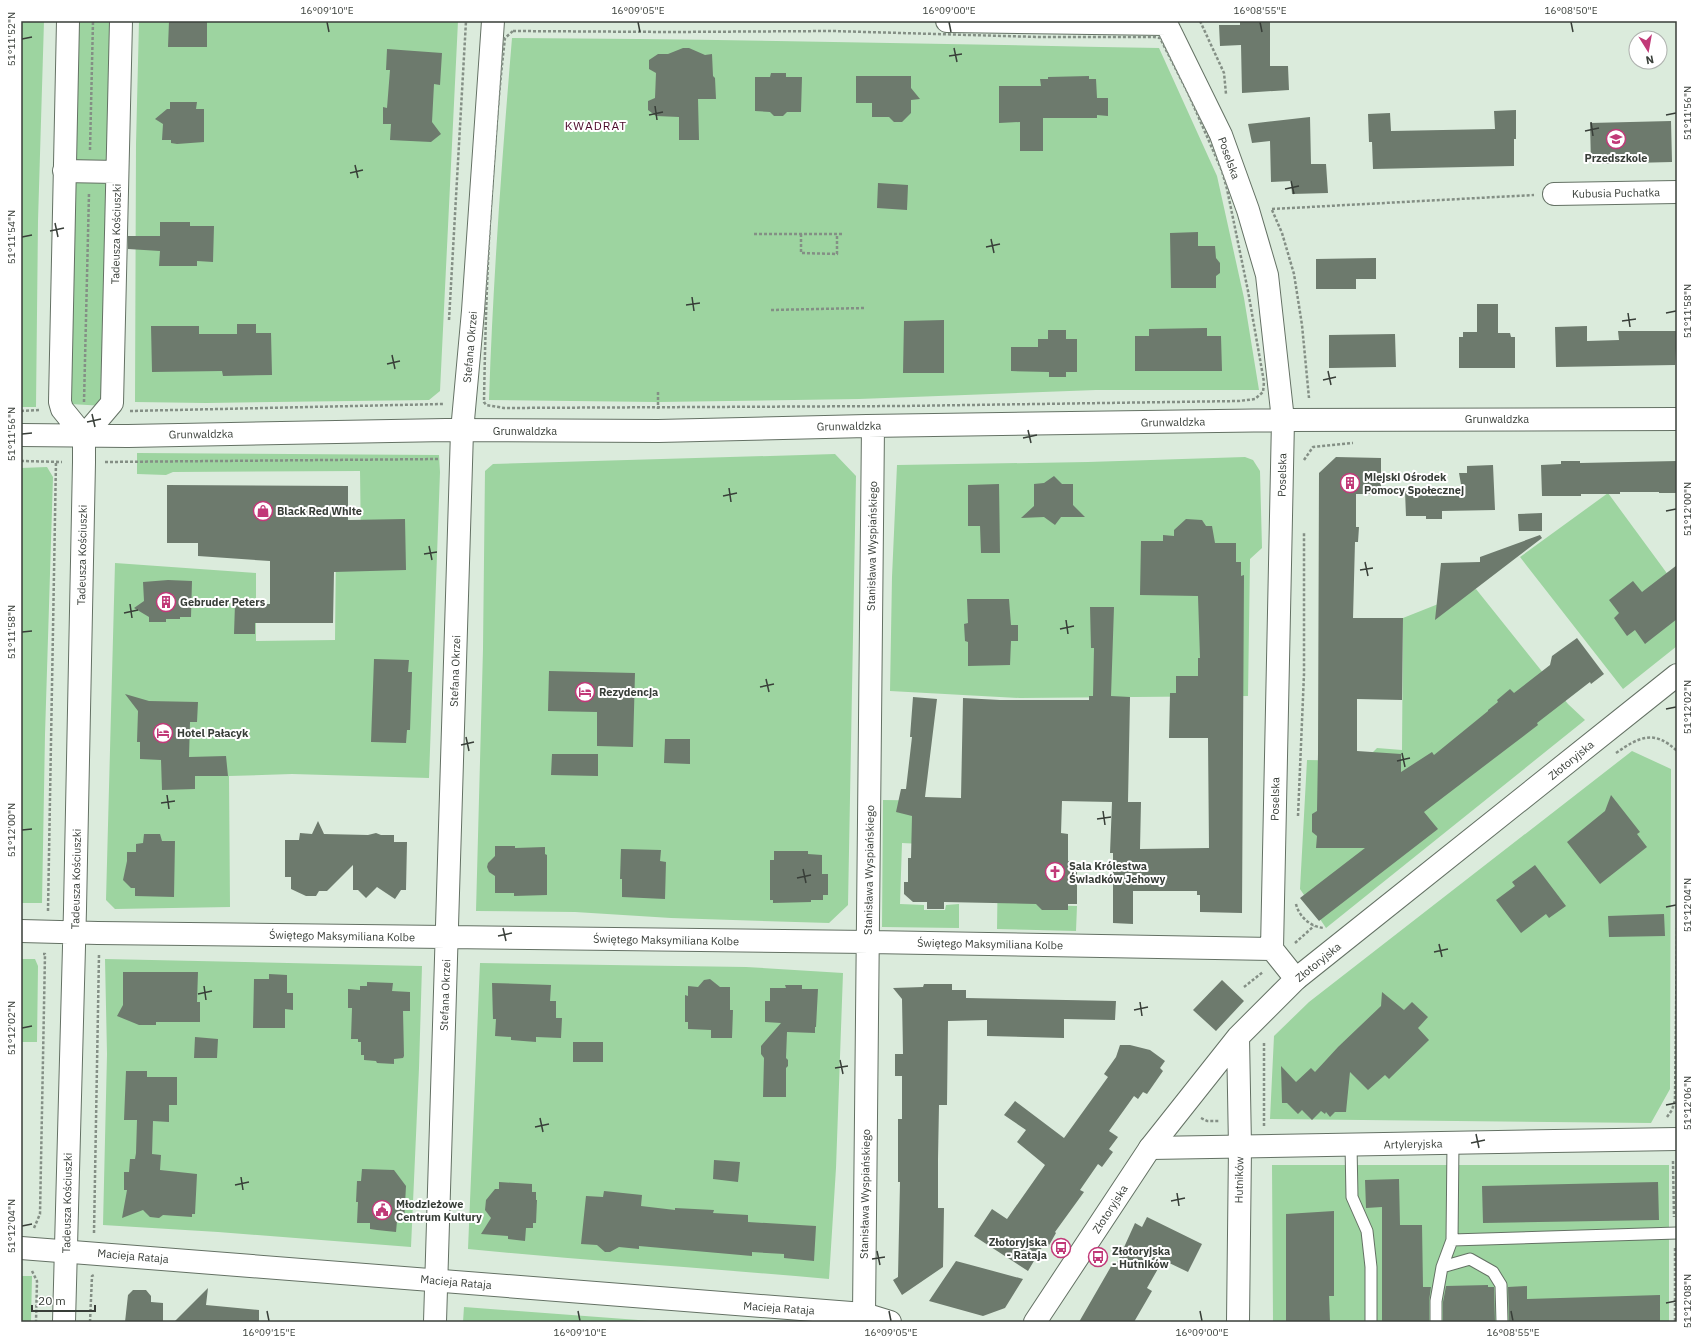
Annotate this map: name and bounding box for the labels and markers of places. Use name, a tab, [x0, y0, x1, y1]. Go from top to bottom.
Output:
school or university icon: Przedszkole	[1605, 128, 1627, 150]
place label: Przedszkole	[1585, 151, 1647, 165]
place label: Miejski Ośrodek Pomocy Społecznej	[1364, 470, 1464, 497]
building icon: Miejski Ośrodek Pomocy Społecznej	[1339, 472, 1361, 494]
shop icon: Black Red White	[252, 500, 274, 522]
place label: Black Red White	[277, 504, 362, 518]
building icon: Gebruder Peters	[155, 591, 177, 613]
place label: Gebruder Peters	[180, 595, 266, 609]
hotel icon: Rezydencja	[574, 681, 596, 703]
place label: Rezydencja	[599, 685, 658, 699]
hotel icon: Hotel Pałacyk	[152, 722, 174, 744]
place label: Hotel Pałacyk	[177, 726, 249, 740]
place label: Sala Królestwa Świadków Jehowy	[1069, 859, 1165, 886]
church icon: Sala Królestwa Świadków Jehowy	[1044, 861, 1066, 883]
place label: Młodzieżowe Centrum Kultury	[396, 1197, 482, 1224]
public building icon: Młodzieżowe Centrum Kultury	[371, 1199, 393, 1221]
place label: Złotoryjska - Rataja	[989, 1235, 1047, 1262]
bus stop icon: Złotoryjska - Rataja	[1050, 1237, 1072, 1259]
place label: Złotoryjska - Hutników	[1112, 1244, 1170, 1271]
bus stop icon: Złotoryjska - Hutników	[1087, 1246, 1109, 1268]

